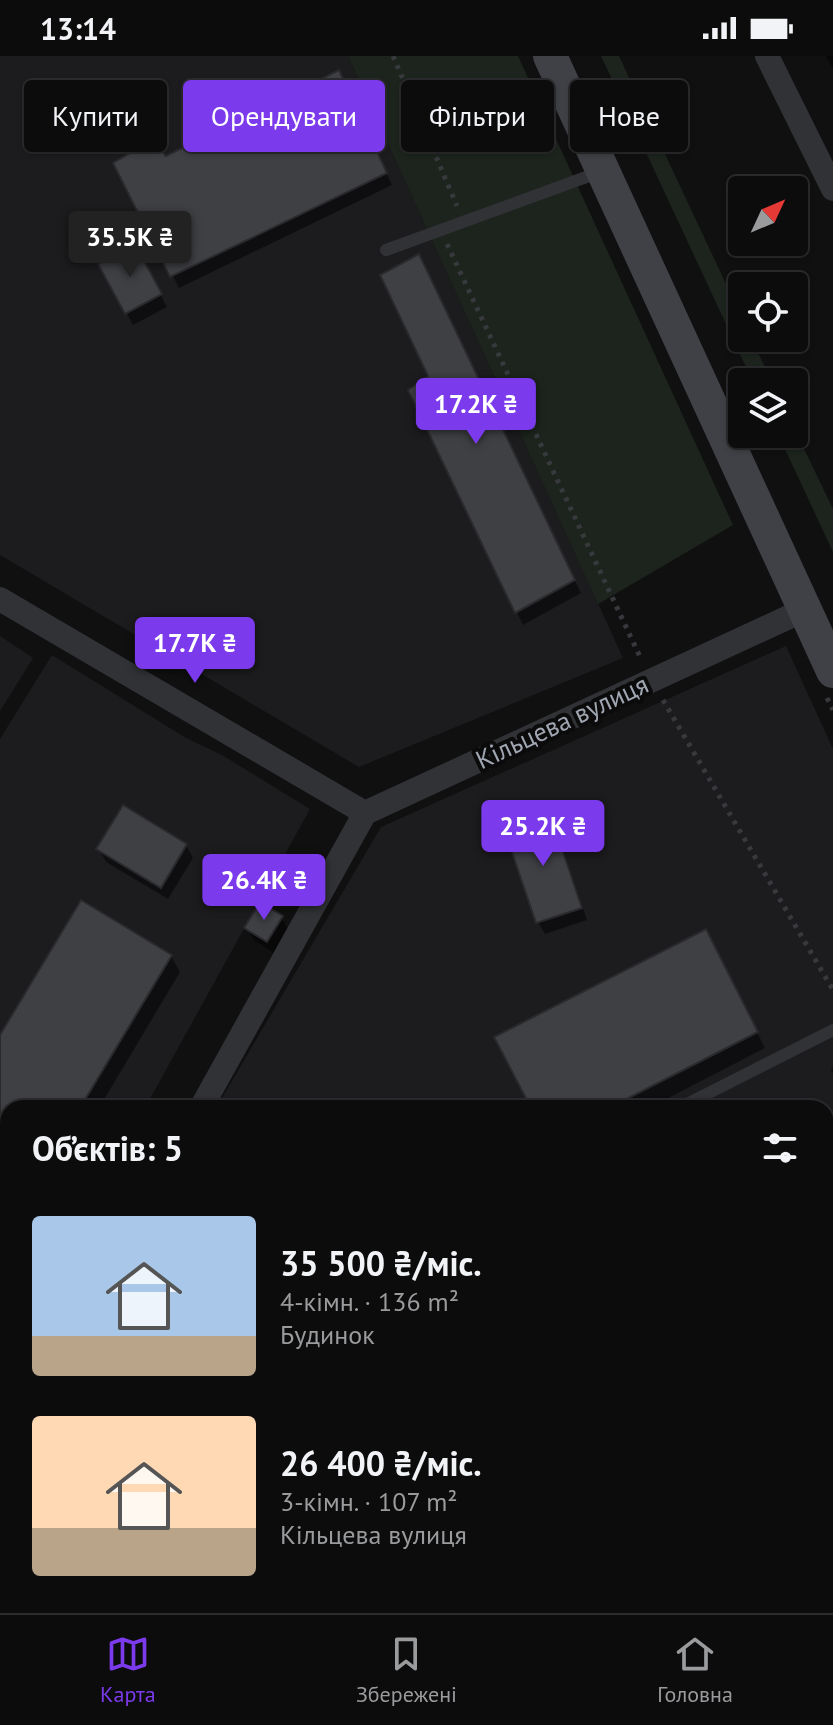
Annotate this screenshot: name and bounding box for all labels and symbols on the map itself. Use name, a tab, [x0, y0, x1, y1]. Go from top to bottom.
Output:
north arrow	[728, 176, 808, 256]
pin: 35.5K ₴	[56, 211, 204, 279]
pin: 17.2K ₴	[402, 378, 550, 446]
pin: 17.7K ₴	[121, 617, 269, 685]
street label: Кільцева вулиця	[470, 667, 653, 776]
pin: 25.2K ₴	[469, 800, 617, 868]
pin: 26.4K ₴	[190, 854, 338, 922]

